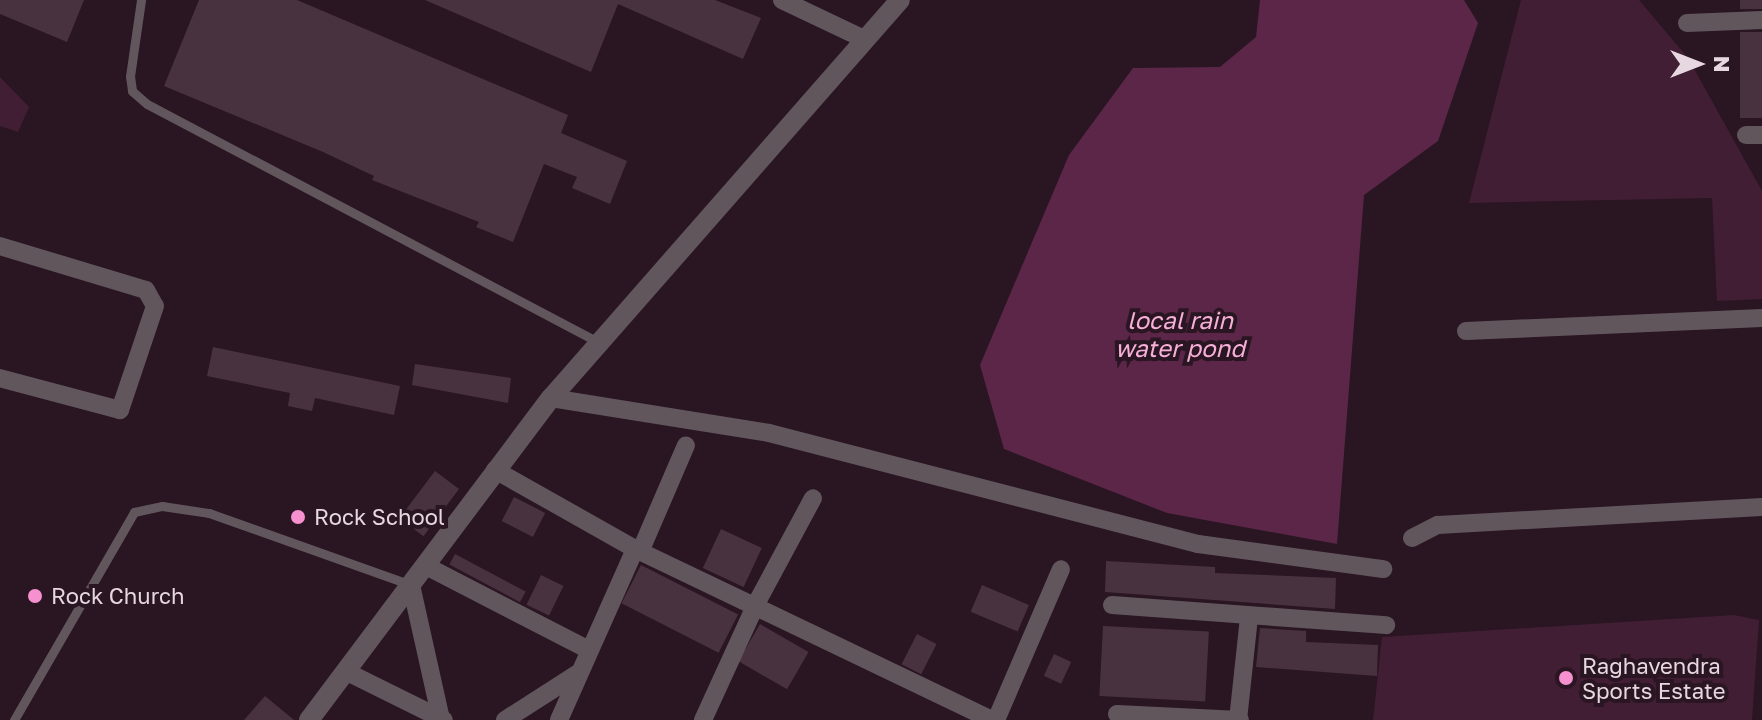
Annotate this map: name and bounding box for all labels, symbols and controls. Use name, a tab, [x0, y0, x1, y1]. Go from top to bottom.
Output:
north arrow	[1658, 24, 1738, 104]
text: N	[1709, 56, 1736, 72]
water label: local rain water pond	[1115, 306, 1245, 362]
place label: Rock School	[314, 504, 445, 530]
marker: Rock School	[289, 508, 307, 526]
place label: Rock Church	[51, 583, 185, 609]
marker: Rock Church	[26, 587, 44, 605]
place label: Raghavendra Sports Estate	[1582, 652, 1725, 704]
marker: Raghavendra Sports Estate	[1557, 669, 1575, 687]

